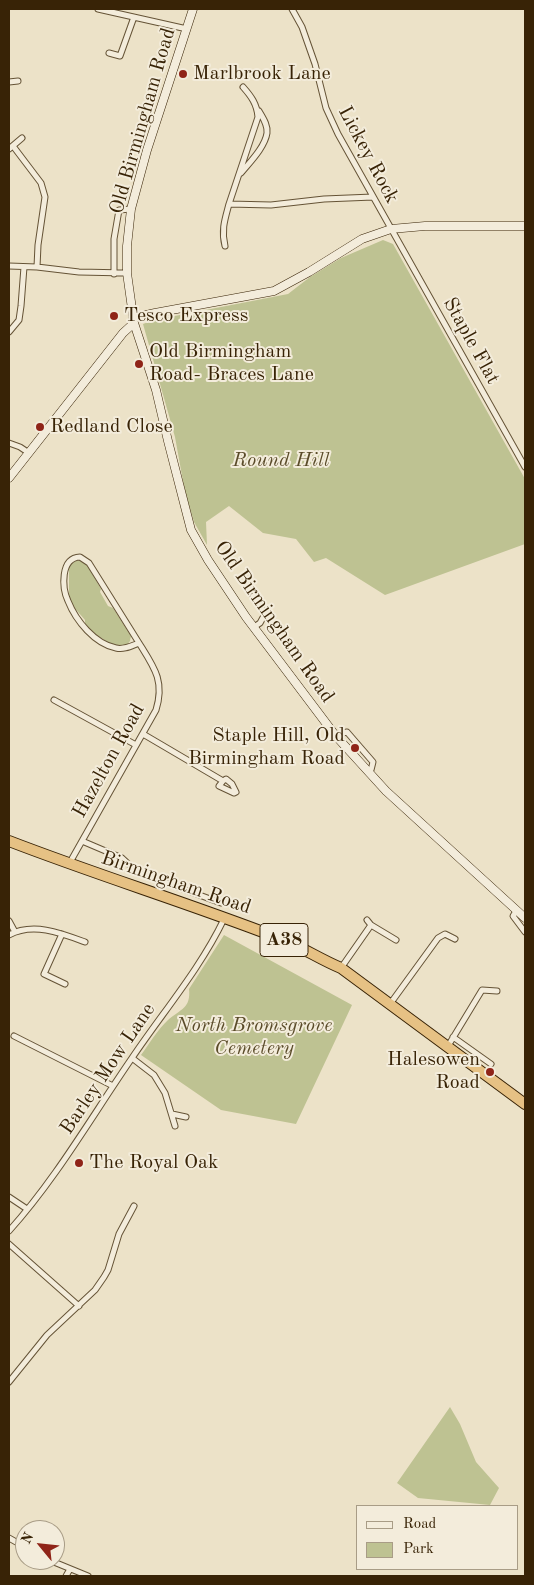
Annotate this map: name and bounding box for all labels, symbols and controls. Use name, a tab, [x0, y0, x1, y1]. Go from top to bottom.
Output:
street label: Old Birmingham Road	[105, 25, 181, 217]
place label: Marlbrook Lane	[193, 62, 331, 86]
marker: Marlbrook Lane	[177, 68, 189, 80]
street label: Lickey Rock	[332, 102, 404, 208]
street label: Staple Flat	[437, 293, 505, 389]
place label: Tesco Express	[124, 304, 248, 328]
marker: Tesco Express	[108, 310, 120, 322]
place label: Old Birmingham Road- Braces Lane	[149, 340, 314, 387]
marker: Old Birmingham Road- Braces Lane	[133, 358, 145, 370]
place label: Redland Close	[50, 415, 173, 439]
marker: Redland Close	[34, 421, 46, 433]
park label: Round Hill	[233, 449, 329, 473]
street label: Old Birmingham Road	[209, 536, 339, 708]
street label: Hazelton Road	[68, 700, 150, 822]
place label: Staple Hill, Old Birmingham Road	[188, 724, 345, 771]
marker: Staple Hill, Old Birmingham Road	[349, 742, 361, 754]
street label: Birmingham Road	[98, 846, 254, 920]
road number: A38	[260, 924, 308, 956]
street label: Barley Mow Lane	[55, 999, 161, 1139]
park label: North Bromsgrove Cemetery	[176, 1014, 332, 1061]
place label: Halesowen Road	[387, 1048, 480, 1095]
marker: Halesowen Road	[484, 1066, 496, 1078]
place label: The Royal Oak	[89, 1151, 218, 1175]
marker: The Royal Oak	[73, 1157, 85, 1169]
legend	[356, 1505, 519, 1570]
text: Road	[403, 1517, 436, 1532]
north arrow	[15, 1520, 65, 1570]
text: N	[19, 1530, 36, 1546]
text: Park	[403, 1542, 434, 1557]

